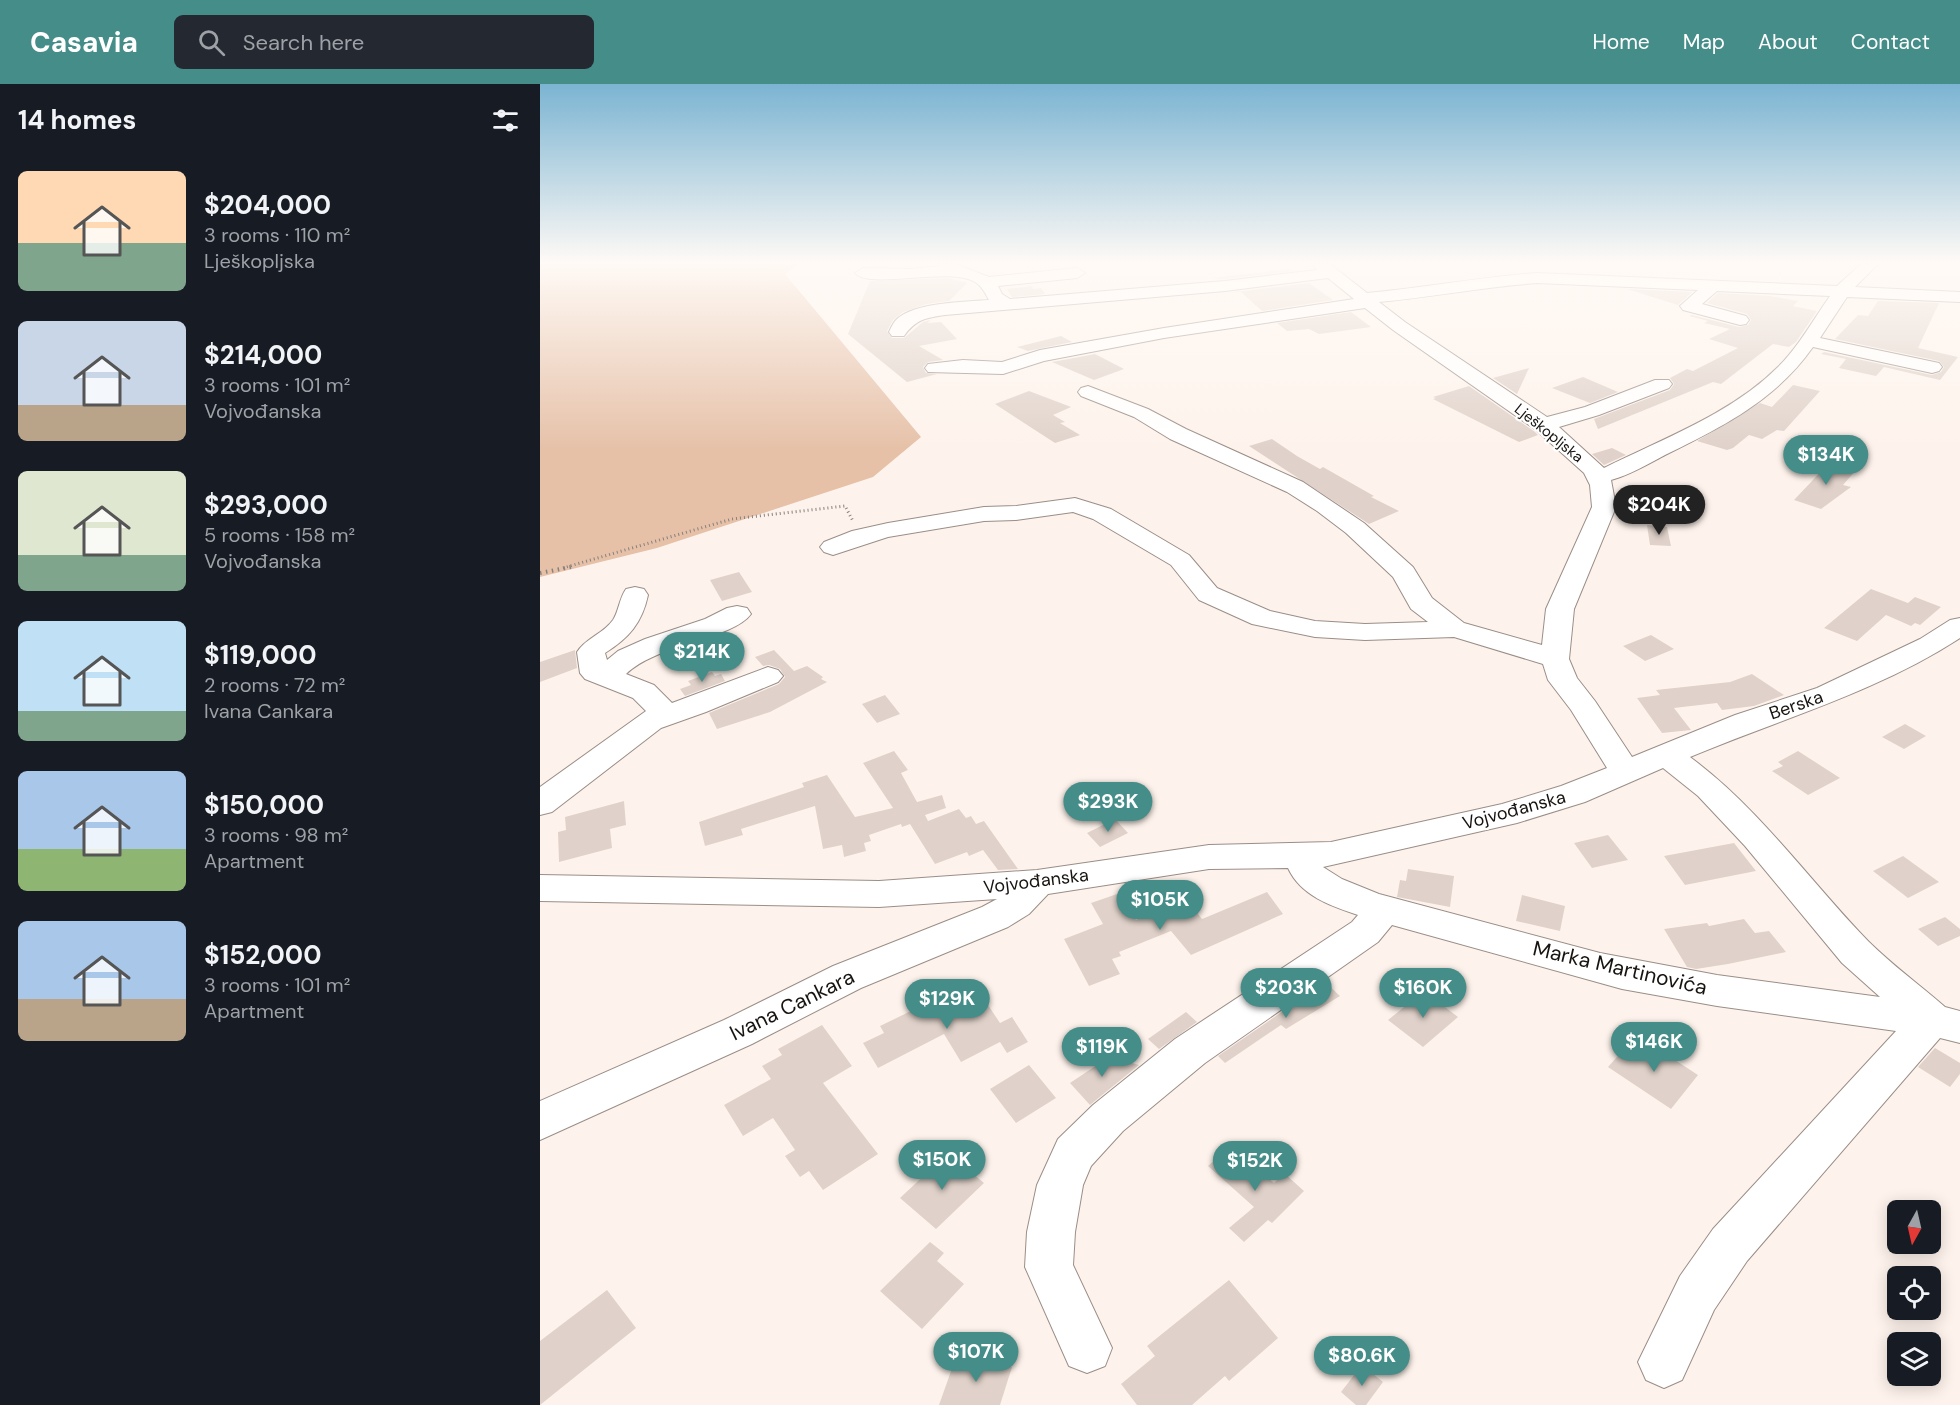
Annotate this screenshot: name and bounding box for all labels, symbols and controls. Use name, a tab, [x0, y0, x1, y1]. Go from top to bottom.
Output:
search box	[174, 15, 594, 69]
text: Casavia	[30, 24, 138, 61]
icon: search	[195, 26, 228, 59]
text: Search here	[243, 28, 364, 57]
text: Home	[1592, 28, 1650, 56]
text: Map	[1683, 28, 1725, 56]
text: About	[1758, 28, 1818, 56]
text: Contact	[1851, 28, 1930, 56]
text: 14 homes	[18, 103, 136, 137]
icon: filters	[489, 104, 522, 137]
text: $204,000	[204, 188, 331, 222]
icon: home	[66, 195, 138, 267]
text: 3 rooms · 110 m²	[204, 222, 350, 248]
text: Lješkopljska	[204, 248, 315, 274]
text: $214,000	[204, 338, 322, 372]
icon: home	[66, 345, 138, 417]
text: 3 rooms · 101 m²	[204, 372, 350, 398]
text: Vojvođanska	[204, 398, 321, 424]
street label: Lješkopljska	[1510, 399, 1588, 467]
pin: $134K	[1784, 435, 1868, 486]
text: $134K	[1797, 441, 1855, 467]
pin: $204K	[1617, 485, 1701, 536]
text: $293,000	[204, 488, 328, 522]
text: $204K	[1627, 491, 1691, 517]
icon: home	[66, 495, 138, 567]
text: 5 rooms · 158 m²	[204, 522, 355, 548]
text: Vojvođanska	[204, 548, 321, 574]
pin: $214K	[660, 632, 744, 683]
text: $119,000	[204, 638, 316, 672]
text: $214K	[674, 638, 730, 664]
icon: home	[66, 645, 138, 717]
text: 2 rooms · 72 m²	[204, 672, 345, 698]
street label: Berska	[1766, 685, 1826, 725]
text: Ivana Cankara	[204, 698, 333, 724]
pin: $293K	[1066, 782, 1150, 833]
street label: Vojvođanska	[1460, 785, 1568, 835]
text: $150,000	[204, 788, 324, 822]
text: $293K	[1077, 788, 1139, 814]
icon: home	[66, 795, 138, 867]
text: 3 rooms · 98 m²	[204, 822, 348, 848]
text: Apartment	[204, 848, 304, 874]
street label: Vojvođanska	[982, 863, 1090, 899]
pin: $105K	[1118, 880, 1202, 931]
text: $105K	[1131, 886, 1189, 912]
street label: Marka Martinovića	[1530, 934, 1710, 1002]
text: $152,000	[204, 938, 321, 972]
icon: home	[66, 945, 138, 1017]
street label: Ivana Cankara	[725, 963, 859, 1047]
pin: $203K	[1244, 968, 1328, 1019]
pin: $160K	[1381, 968, 1465, 1019]
text: 3 rooms · 101 m²	[204, 972, 350, 998]
text: $203K	[1255, 974, 1317, 1000]
text: $160K	[1393, 974, 1453, 1000]
pin: $129K	[905, 979, 989, 1030]
text: $129K	[919, 985, 975, 1011]
text: Apartment	[204, 998, 304, 1024]
pin: $146K	[1612, 1022, 1696, 1073]
pin: $119K	[1060, 1027, 1144, 1078]
text: $146K	[1625, 1028, 1683, 1054]
text: $119K	[1076, 1033, 1128, 1059]
pin: $150K	[900, 1140, 984, 1191]
pin: $152K	[1213, 1141, 1297, 1192]
text: $150K	[913, 1146, 971, 1172]
text: $152K	[1227, 1147, 1283, 1173]
north arrow	[1887, 1200, 1941, 1254]
map controls	[1887, 1200, 1941, 1386]
button: locate	[1887, 1266, 1941, 1320]
pin: $107K	[934, 1332, 1018, 1383]
button: layers	[1887, 1332, 1941, 1386]
pin: $80.6K	[1313, 1336, 1411, 1387]
text: $107K	[947, 1338, 1005, 1364]
text: $80.6K	[1328, 1342, 1396, 1368]

